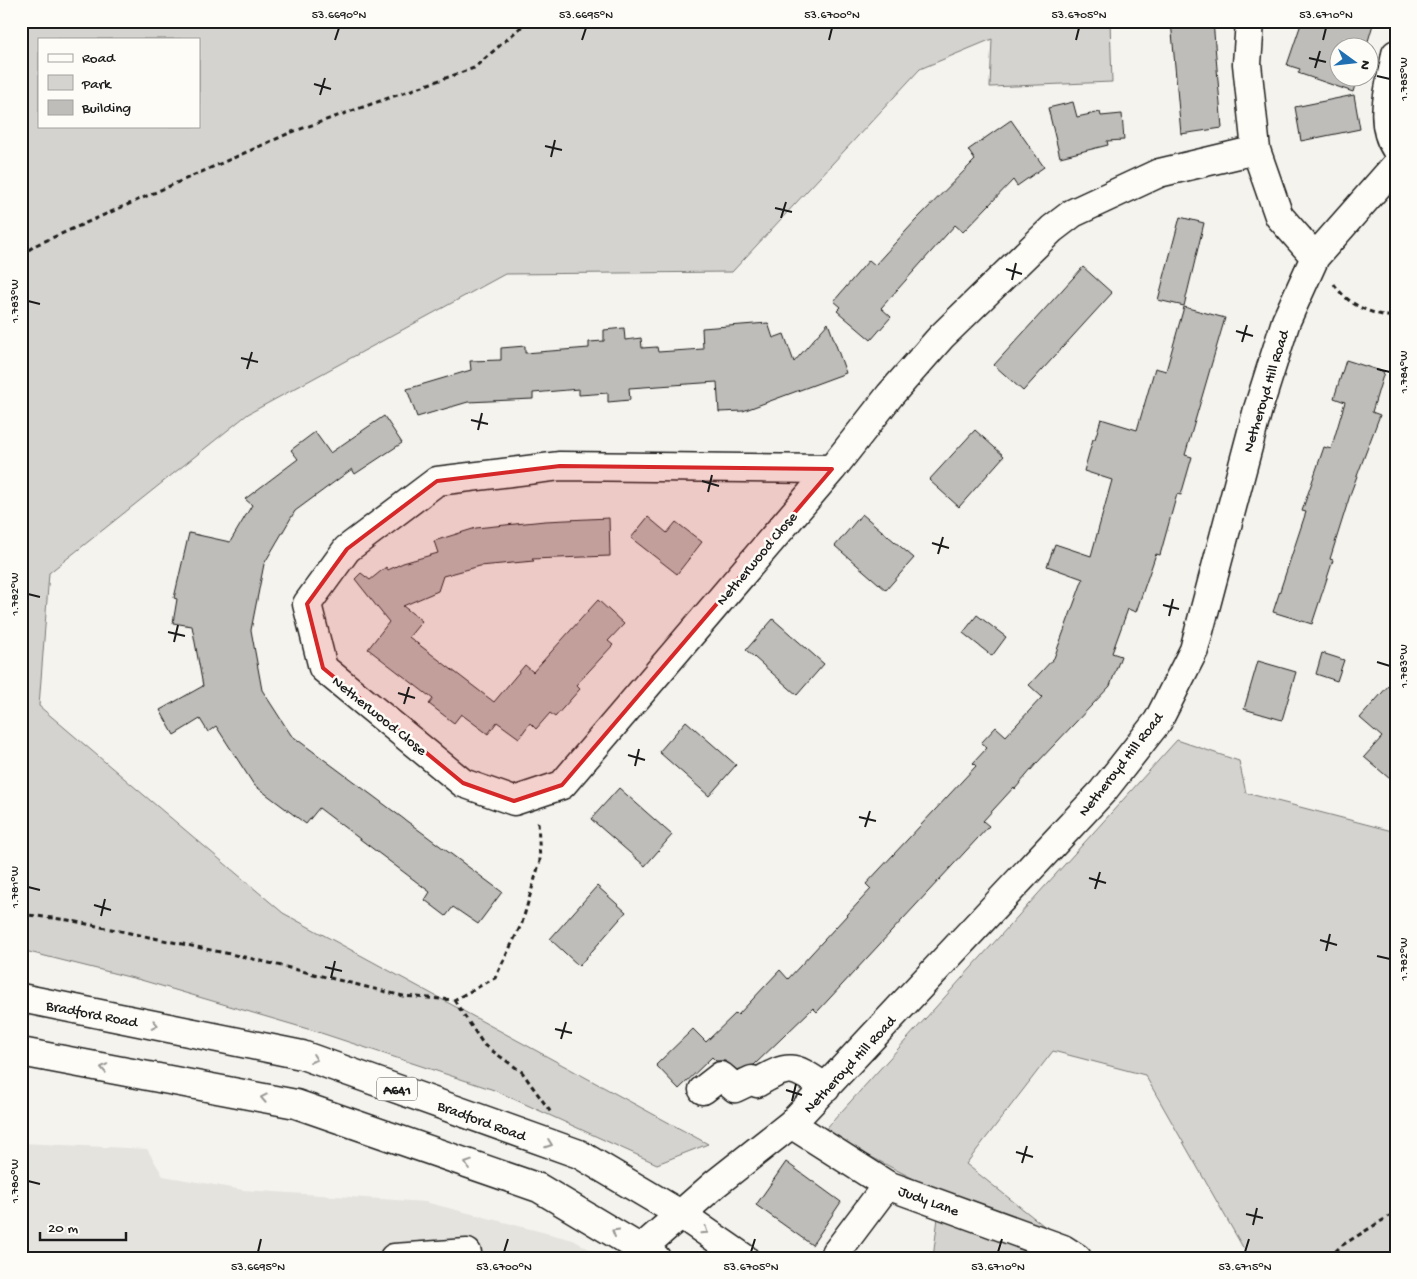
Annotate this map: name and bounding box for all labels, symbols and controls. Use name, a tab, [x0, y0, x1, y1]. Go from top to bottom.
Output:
text: 53.6690°N	[312, 9, 366, 23]
text: 53.6695°N	[559, 9, 613, 23]
text: 53.6700°N	[804, 9, 860, 23]
text: 53.6705°N	[1052, 9, 1107, 23]
text: 53.6710°N	[1299, 9, 1353, 23]
legend	[38, 38, 200, 128]
north arrow	[1330, 38, 1380, 88]
text: Road	[82, 50, 116, 68]
text: 1.785°W	[1398, 57, 1412, 102]
text: N	[1355, 58, 1374, 71]
text: Park	[81, 76, 112, 94]
text: Building	[81, 100, 131, 118]
text: 1.783°W	[9, 279, 23, 324]
street label: Netheroyd Hill Road	[1240, 327, 1294, 455]
text: 1.784°W	[1398, 351, 1412, 394]
street label: Netherwood Close	[713, 509, 802, 610]
text: 1.782°W	[9, 573, 23, 616]
text: 1.783°W	[1398, 644, 1412, 689]
street label: Netherwood Close	[328, 673, 430, 760]
street label: Netheroyd Hill Road	[1075, 709, 1169, 821]
text: 1.781°W	[9, 866, 23, 909]
text: 1.782°W	[1398, 938, 1412, 981]
street label: Bradford Road	[43, 997, 140, 1033]
street label: Netheroyd Hill Road	[801, 1012, 901, 1118]
one-way arrow	[150, 1020, 159, 1030]
one-way arrow	[309, 1053, 317, 1063]
one-way arrow	[99, 1063, 108, 1074]
road number: A641	[377, 1078, 417, 1100]
one-way arrow	[259, 1094, 268, 1104]
street label: Bradford Road	[434, 1097, 529, 1147]
one-way arrow	[544, 1138, 553, 1148]
text: 1.780°W	[9, 1159, 23, 1204]
one-way arrow	[464, 1160, 473, 1170]
street label: Judy Lane	[895, 1183, 961, 1221]
scale bar	[40, 1209, 126, 1241]
text: 20 m	[48, 1220, 78, 1238]
one-way arrow	[700, 1225, 709, 1234]
one-way arrow	[611, 1228, 620, 1238]
text: 53.6695°N	[231, 1261, 285, 1275]
text: 53.6700°N	[476, 1261, 532, 1275]
text: 53.6705°N	[724, 1261, 779, 1275]
text: 53.6710°N	[971, 1261, 1025, 1275]
text: 53.6715°N	[1218, 1261, 1272, 1275]

